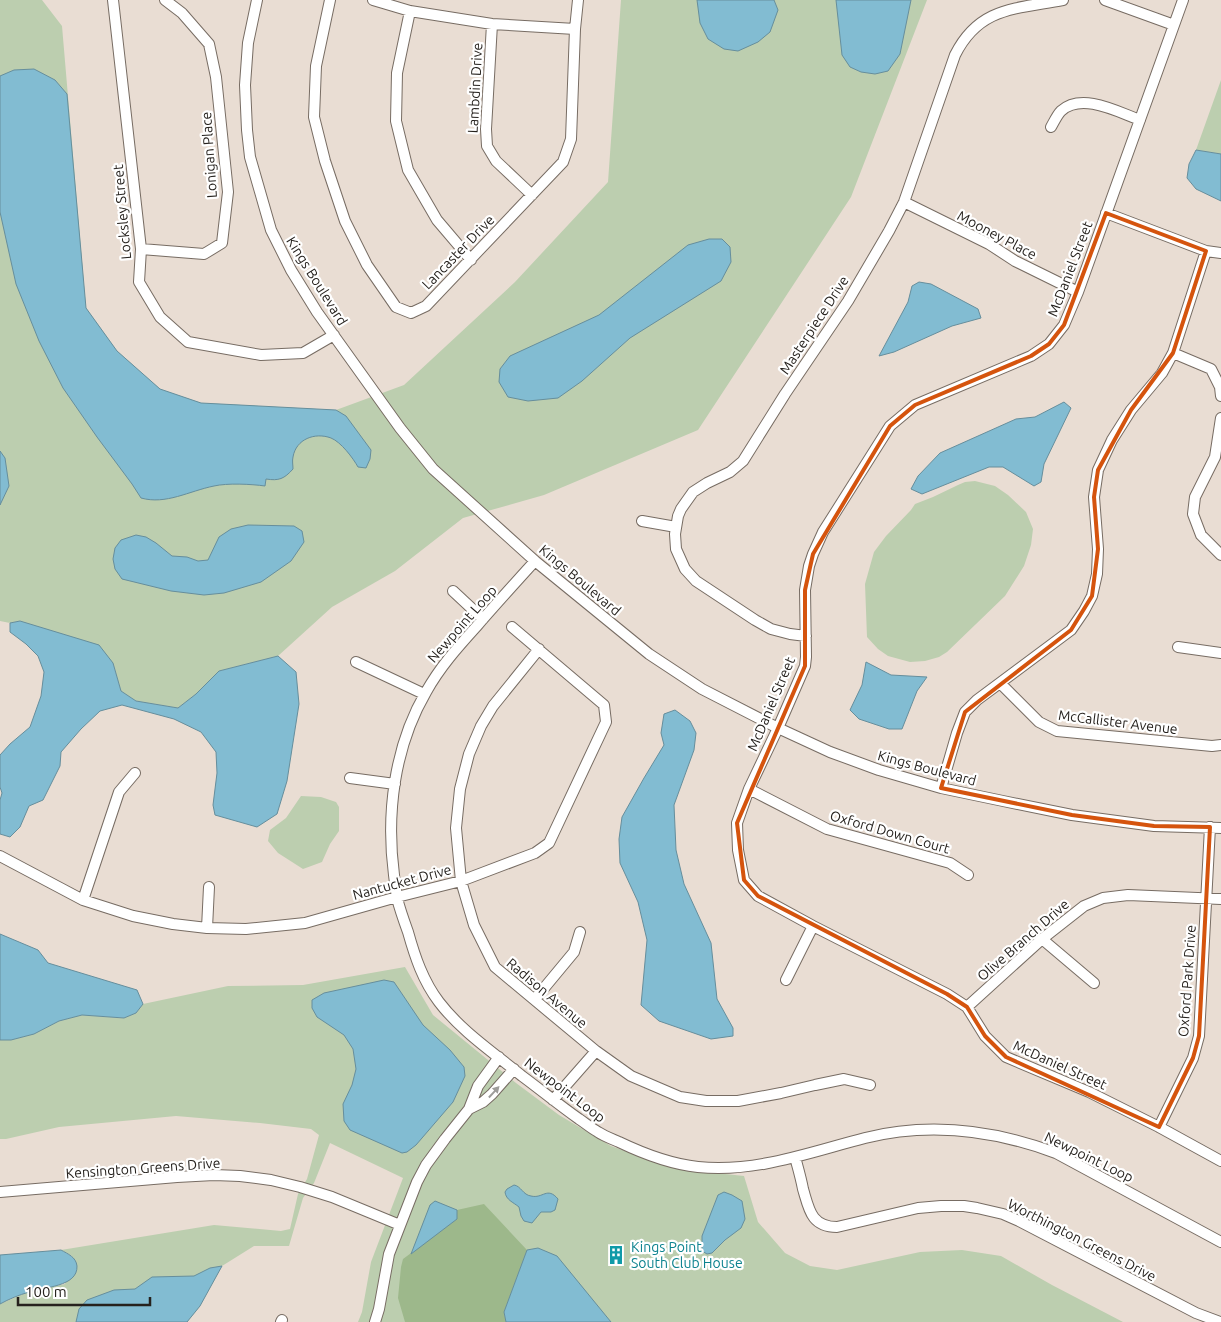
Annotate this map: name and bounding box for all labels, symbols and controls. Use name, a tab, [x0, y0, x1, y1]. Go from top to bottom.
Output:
street label: Lambdin Drive	[465, 42, 485, 134]
street label: Lonigan Place	[198, 111, 220, 199]
street label: Locksley Street	[110, 163, 134, 260]
street label: Mooney Place	[955, 207, 1039, 263]
street label: Lancaster Drive	[419, 212, 497, 292]
street label: McDaniel Street	[1044, 219, 1096, 319]
street label: Kings Boulevard	[283, 234, 351, 328]
street label: Masterpiece Drive	[776, 273, 852, 377]
street label: Kings Boulevard	[536, 541, 624, 619]
street label: Newpoint Loop	[424, 582, 500, 666]
street label: McDaniel Street	[744, 654, 798, 754]
street label: McCallister Avenue	[1057, 707, 1179, 737]
street label: Kings Boulevard	[876, 747, 978, 789]
street label: Oxford Down Court	[828, 807, 952, 857]
street label: Nantucket Drive	[351, 861, 453, 903]
street label: Olive Branch Drive	[974, 896, 1072, 984]
street label: Oxford Park Drive	[1175, 924, 1199, 1038]
street label: Radison Avenue	[504, 955, 590, 1031]
street label: McDaniel Street	[1011, 1037, 1110, 1093]
street label: Newpoint Loop	[522, 1054, 608, 1126]
one-way arrow	[488, 1086, 500, 1098]
street label: Newpoint Loop	[1042, 1129, 1136, 1185]
street label: Kensington Greens Drive	[65, 1155, 221, 1181]
street label: Worthington Greens Drive	[1005, 1196, 1159, 1284]
place label: Kings Point South Club House	[631, 1239, 743, 1271]
building icon: Kings Point South Club House	[605, 1244, 627, 1266]
scale bar	[18, 1274, 150, 1306]
text: 100 m	[25, 1283, 67, 1300]

